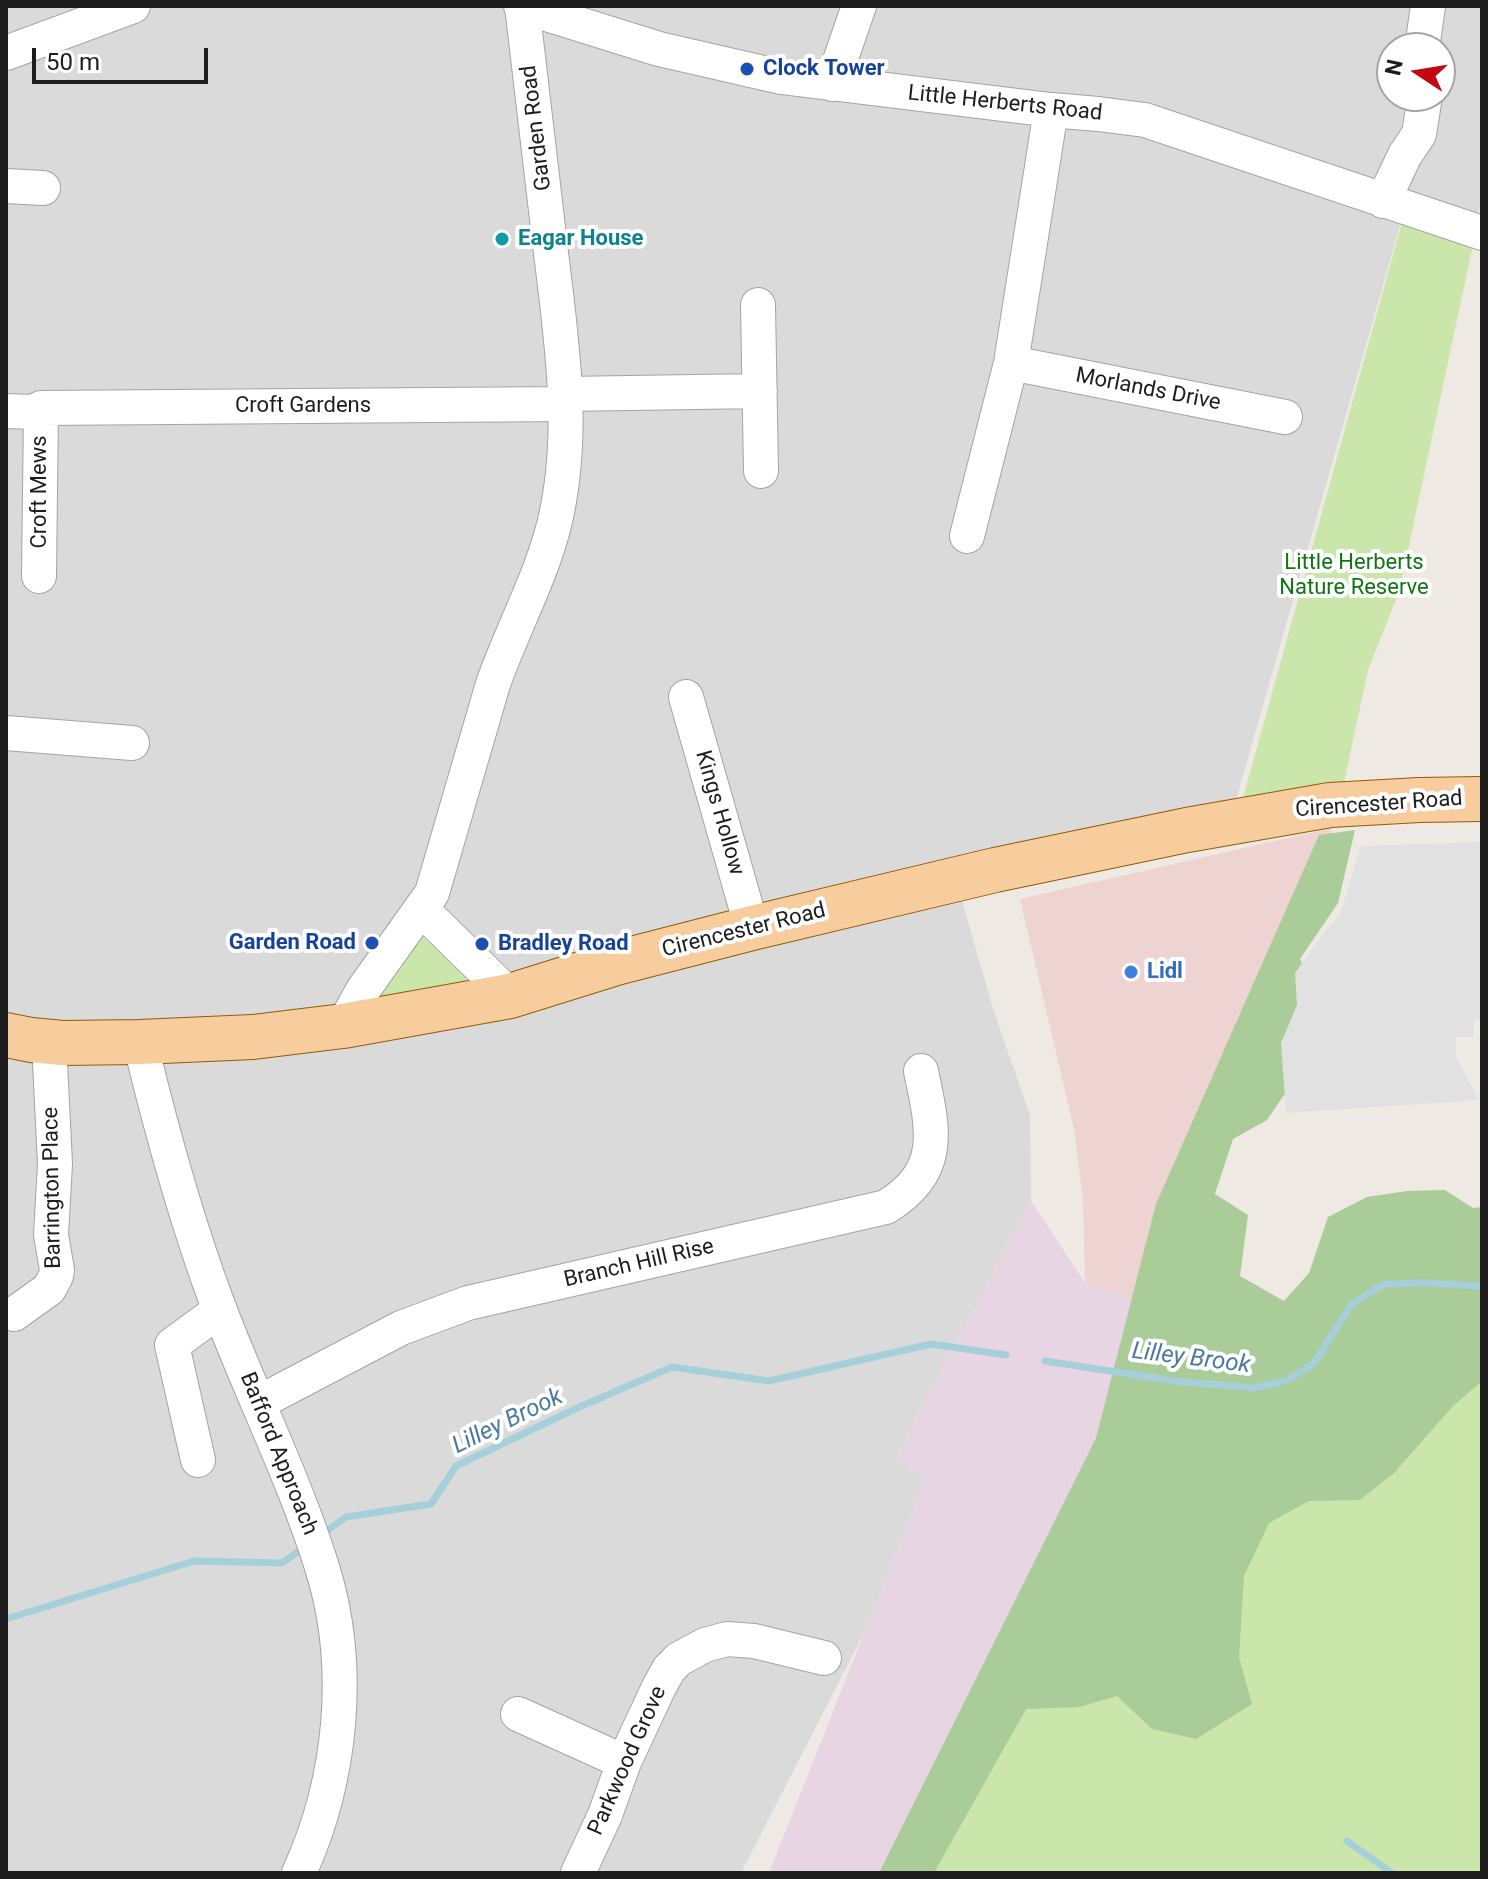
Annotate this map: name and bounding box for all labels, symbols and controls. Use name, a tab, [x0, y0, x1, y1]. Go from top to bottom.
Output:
scale bar	[36, 32, 212, 82]
north arrow	[1376, 32, 1456, 112]
text: 50 m	[46, 48, 100, 76]
place label: Clock Tower	[763, 56, 885, 82]
text: N	[1380, 57, 1408, 78]
marker: Clock Tower	[738, 60, 756, 78]
street label: Garden Road	[516, 64, 558, 192]
street label: Little Herberts Road	[906, 81, 1104, 127]
place label: Eagar House	[518, 226, 643, 252]
marker: Eagar House	[493, 230, 511, 248]
street label: Morlands Drive	[1073, 363, 1223, 417]
street label: Croft Gardens	[235, 393, 371, 419]
street label: Croft Mews	[27, 435, 53, 549]
park label: Little Herberts Nature Reserve	[1279, 550, 1429, 602]
street label: Kings Hollow	[689, 748, 749, 878]
street label: Cirencester Road	[1295, 786, 1463, 824]
street label: Cirencester Road	[660, 898, 828, 964]
place label: Garden Road	[229, 930, 356, 956]
place label: Bradley Road	[498, 931, 629, 957]
marker: Garden Road	[363, 934, 381, 952]
marker: Bradley Road	[473, 935, 491, 953]
place label: Lidl	[1147, 959, 1183, 985]
marker: Lidl	[1122, 963, 1140, 981]
street label: Barrington Place	[38, 1107, 68, 1269]
street label: Branch Hill Rise	[561, 1234, 717, 1294]
water label: Lilley Brook	[1130, 1337, 1252, 1381]
street label: Bafford Approach	[233, 1369, 323, 1539]
water label: Lilley Brook	[448, 1383, 568, 1461]
street label: Parkwood Grove	[583, 1682, 673, 1840]

